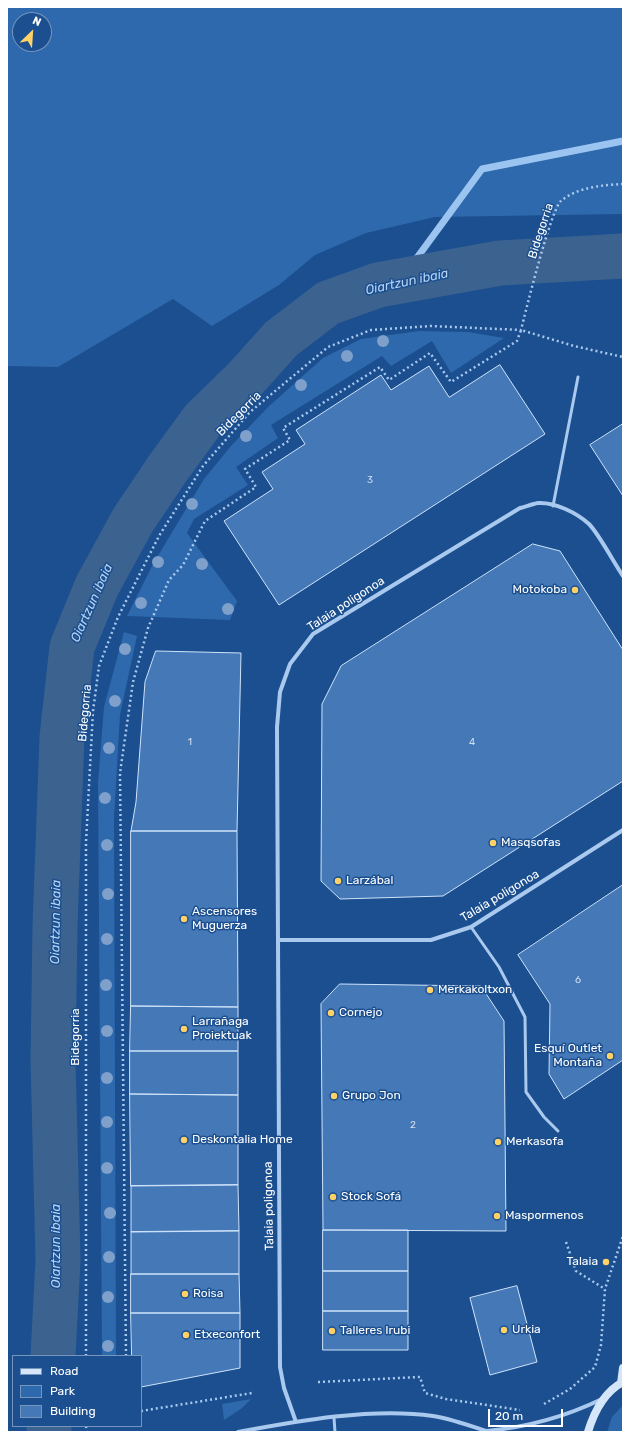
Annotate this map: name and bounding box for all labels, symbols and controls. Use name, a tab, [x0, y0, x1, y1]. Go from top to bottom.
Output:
north arrow	[12, 12, 52, 52]
text: N	[31, 14, 43, 29]
street label: Bidegorria	[525, 201, 557, 261]
water label: Oiartzun ibaia	[364, 266, 450, 298]
street label: Bidegorria	[214, 389, 264, 439]
house number: 3	[367, 474, 373, 486]
water label: Oiartzun ibaia	[68, 561, 116, 645]
street label: Talaia poligonoa	[305, 574, 387, 634]
place label: Motokoba	[513, 583, 567, 597]
marker: Motokoba	[570, 585, 580, 595]
street label: Bidegorria	[75, 684, 95, 742]
house number: 1	[188, 736, 192, 748]
house number: 4	[469, 736, 475, 748]
place label: Masqsofas	[501, 836, 561, 850]
marker: Masqsofas	[488, 838, 498, 848]
street label: Talaia poligonoa	[458, 867, 542, 925]
place label: Larzábal	[346, 874, 393, 888]
marker: Larzábal	[333, 876, 343, 886]
water label: Oiartzun ibaia	[47, 880, 65, 964]
place label: Ascensores Muguerza	[192, 905, 257, 933]
marker: Ascensores Muguerza	[179, 914, 189, 924]
house number: 6	[575, 974, 581, 986]
place label: Merkakoltxon	[438, 983, 512, 997]
marker: Merkakoltxon	[425, 985, 435, 995]
place label: Cornejo	[339, 1006, 382, 1020]
street label: Bidegorria	[69, 1008, 83, 1066]
marker: Cornejo	[326, 1008, 336, 1018]
place label: Larrañaga Proiektuak	[192, 1015, 252, 1043]
marker: Larrañaga Proiektuak	[179, 1024, 189, 1034]
place label: Esquí Outlet Montaña	[534, 1042, 602, 1070]
marker: Esquí Outlet Montaña	[605, 1051, 615, 1061]
place label: Grupo Jon	[342, 1089, 401, 1103]
marker: Grupo Jon	[329, 1091, 339, 1101]
house number: 2	[410, 1119, 416, 1131]
place label: Deskontalia Home	[192, 1133, 293, 1147]
marker: Deskontalia Home	[179, 1135, 189, 1145]
place label: Merkasofa	[506, 1135, 564, 1149]
marker: Merkasofa	[493, 1137, 503, 1147]
street label: Talaia poligonoa	[261, 1161, 277, 1251]
place label: Stock Sofá	[341, 1190, 401, 1204]
marker: Stock Sofá	[328, 1192, 338, 1202]
water label: Oiartzun ibaia	[48, 1204, 64, 1288]
place label: Maspormenos	[505, 1209, 584, 1223]
marker: Maspormenos	[492, 1211, 502, 1221]
place label: Talaia	[566, 1255, 598, 1269]
marker: Talaia	[601, 1257, 611, 1267]
place label: Roisa	[193, 1287, 223, 1301]
marker: Roisa	[180, 1289, 190, 1299]
place label: Urkia	[512, 1323, 541, 1337]
place label: Talleres Irubi	[340, 1324, 410, 1338]
marker: Urkia	[499, 1325, 509, 1335]
marker: Talleres Irubi	[327, 1326, 337, 1336]
place label: Etxeconfort	[194, 1328, 260, 1342]
marker: Etxeconfort	[181, 1330, 191, 1340]
legend	[12, 1355, 142, 1427]
text: Road	[50, 1364, 78, 1378]
text: Park	[50, 1384, 75, 1398]
scale bar	[490, 1401, 565, 1427]
text: Building	[50, 1404, 96, 1418]
text: 20 m	[495, 1409, 523, 1423]

